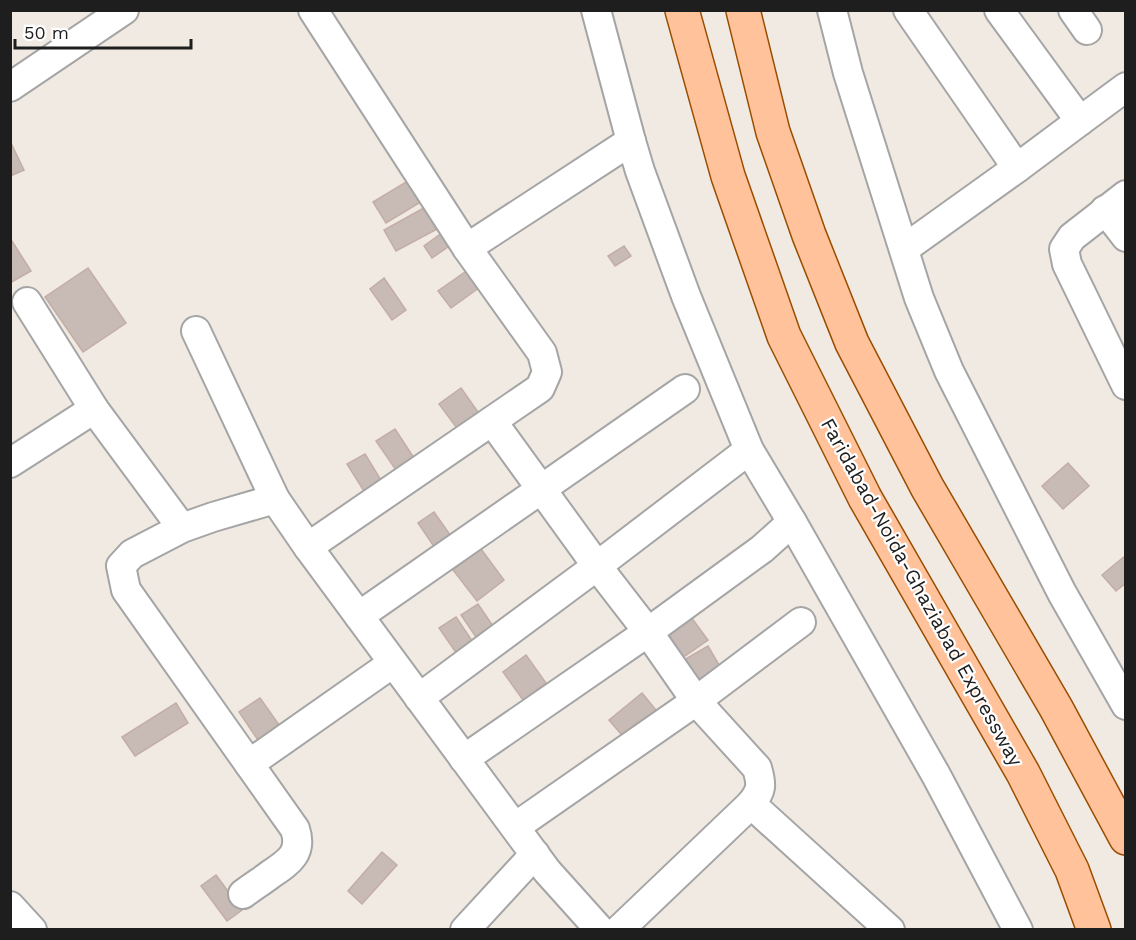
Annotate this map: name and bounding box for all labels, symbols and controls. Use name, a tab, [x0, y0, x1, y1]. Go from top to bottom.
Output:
scale bar	[15, 12, 190, 50]
text: 50 m	[24, 22, 69, 43]
street label: Faridabad-Noida-Ghaziabad Expressway	[816, 414, 1028, 771]

